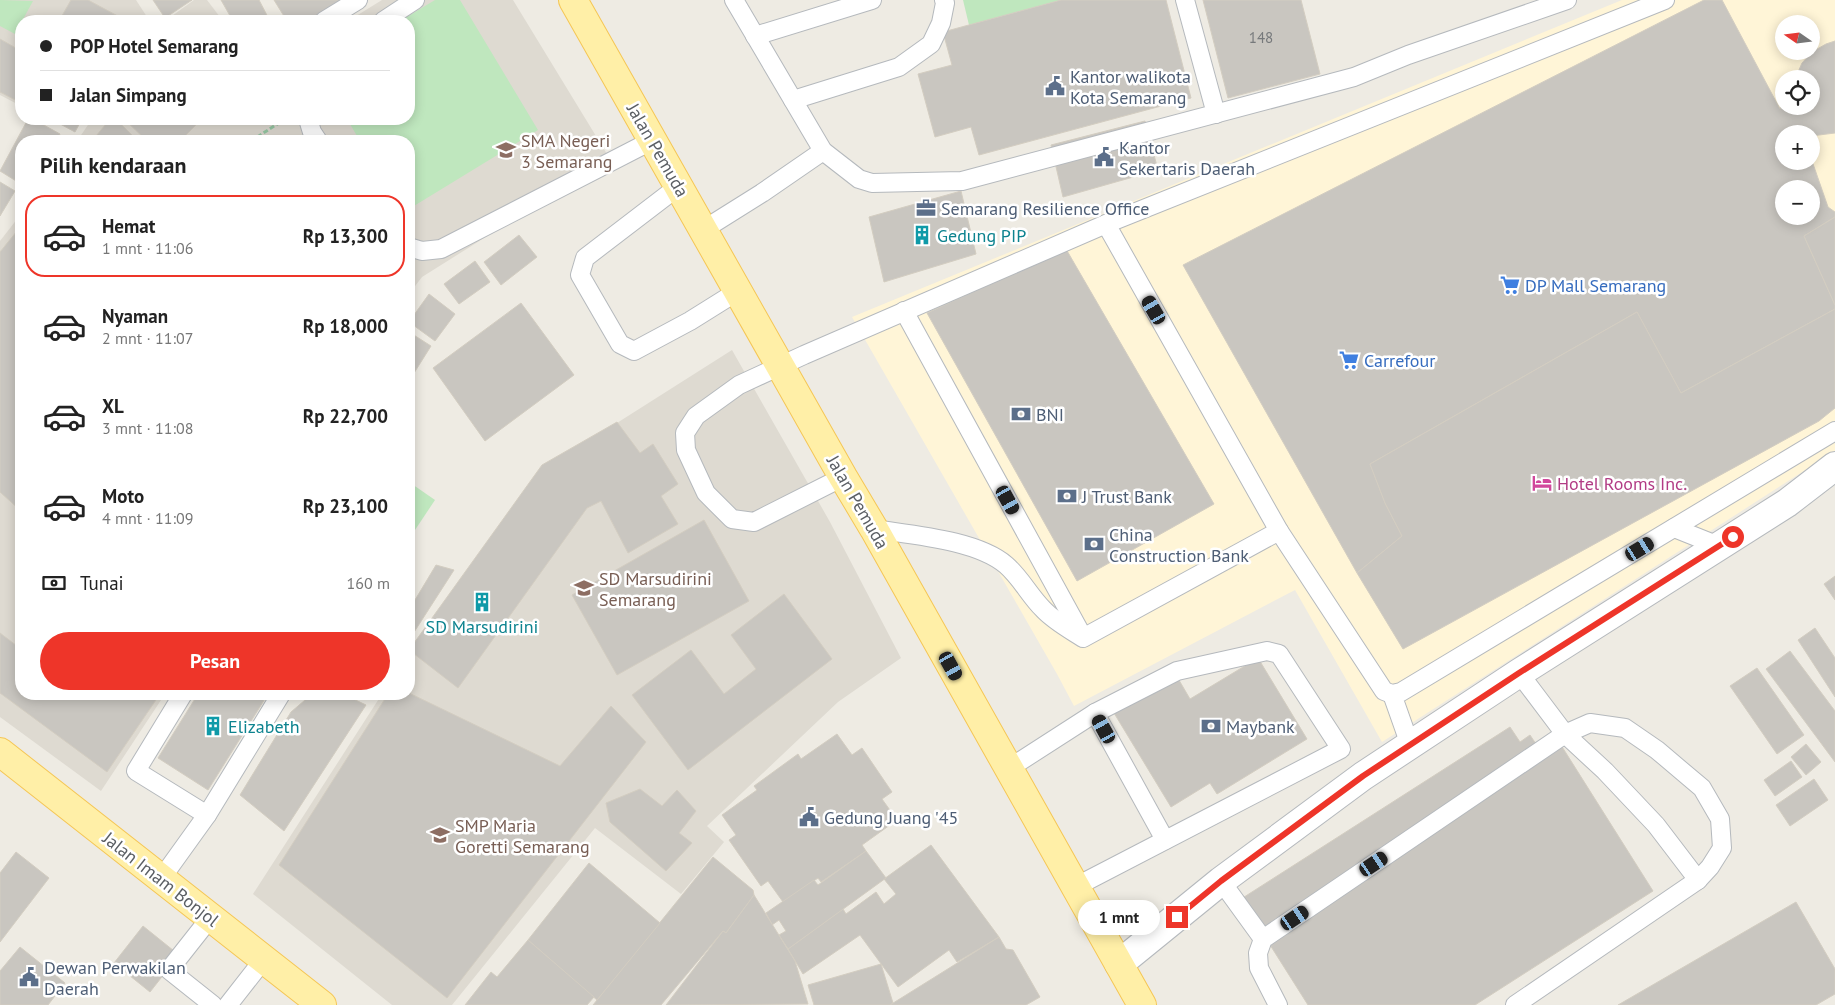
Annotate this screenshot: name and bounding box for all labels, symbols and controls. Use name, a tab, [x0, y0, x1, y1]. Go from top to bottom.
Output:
north arrow	[1775, 15, 1820, 60]
map controls	[1775, 15, 1820, 225]
house number: 148	[1249, 28, 1273, 47]
text: POP Hotel Semarang	[70, 34, 239, 58]
place label: Kantor walikota Kota Semarang	[1070, 65, 1191, 109]
button: locate	[1775, 70, 1820, 115]
public building icon: Kantor walikota Kota Semarang	[1044, 75, 1066, 97]
text: Jalan Simpang	[70, 83, 187, 107]
street label: Jalan Pemuda	[621, 98, 694, 201]
button: +	[1775, 125, 1820, 170]
place label: SMA Negeri 3 Semarang	[521, 129, 612, 173]
place label: Kantor Sekertaris Daerah	[1119, 136, 1255, 180]
school or university icon: SMA Negeri 3 Semarang	[495, 139, 517, 161]
public building icon: Kantor Sekertaris Daerah	[1093, 146, 1115, 168]
text: Pilih kendaraan	[40, 151, 186, 179]
button: −	[1775, 180, 1820, 225]
office icon: Semarang Resilience Office	[915, 197, 937, 219]
place label: Semarang Resilience Office	[941, 197, 1149, 220]
icon: car	[42, 214, 87, 259]
text: Hemat	[102, 214, 155, 238]
text: Rp 13,300	[303, 224, 388, 248]
building icon: Gedung PIP	[911, 224, 933, 246]
place label: Gedung PIP	[937, 224, 1026, 247]
text: 1 mnt · 11:06	[102, 238, 193, 258]
supermarket icon: DP Mall Semarang	[1499, 274, 1521, 296]
place label: DP Mall Semarang	[1525, 274, 1666, 297]
car	[1140, 293, 1167, 327]
icon: car	[42, 304, 87, 349]
text: Nyaman	[102, 304, 168, 328]
text: Rp 18,000	[303, 314, 388, 338]
text: 2 mnt · 11:07	[102, 328, 193, 348]
supermarket icon: Carrefour	[1338, 349, 1360, 371]
place label: Carrefour	[1364, 349, 1435, 372]
icon: car	[42, 394, 87, 439]
text: XL	[102, 394, 124, 418]
bank icon: BNI	[1010, 403, 1032, 425]
place label: BNI	[1036, 403, 1064, 426]
text: Rp 22,700	[303, 404, 388, 428]
text: 3 mnt · 11:08	[102, 418, 193, 438]
street label: Jalan Pemuda	[821, 450, 894, 553]
hotel icon: Hotel Rooms Inc.	[1531, 472, 1553, 494]
place label: Hotel Rooms Inc.	[1557, 472, 1687, 495]
car	[994, 483, 1021, 517]
icon: car	[42, 484, 87, 529]
text: Moto	[102, 484, 144, 508]
bank icon: J Trust Bank	[1056, 485, 1078, 507]
place label: J Trust Bank	[1081, 485, 1172, 508]
text: Rp 23,100	[303, 494, 388, 518]
text: 4 mnt · 11:09	[102, 508, 193, 528]
place label: China Construction Bank	[1109, 523, 1249, 567]
route start	[1722, 526, 1744, 548]
bank icon: China Construction Bank	[1083, 533, 1105, 555]
car	[1623, 535, 1656, 563]
place label: SD Marsudirini Semarang	[599, 567, 712, 611]
icon: cash	[40, 569, 68, 597]
text: Tunai	[80, 571, 124, 595]
text: 160 m	[347, 573, 390, 593]
school or university icon: SD Marsudirini Semarang	[573, 577, 595, 599]
building icon: SD Marsudirini	[471, 591, 493, 613]
place label: SD Marsudirini	[426, 615, 538, 638]
button: Pesan	[40, 632, 390, 690]
car	[937, 649, 964, 683]
car	[1090, 712, 1117, 746]
building icon: Elizabeth	[202, 715, 224, 737]
place label: Elizabeth	[228, 715, 300, 738]
bank icon: Maybank	[1200, 715, 1222, 737]
place label: Maybank	[1226, 715, 1295, 738]
public building icon: Gedung Juang '45	[798, 806, 820, 828]
place label: Gedung Juang '45	[824, 806, 958, 829]
place label: SMP Maria Goretti Semarang	[455, 814, 590, 858]
school or university icon: SMP Maria Goretti Semarang	[429, 824, 451, 846]
street label: Jalan Imam Bonjol	[98, 826, 224, 932]
car	[1357, 849, 1390, 879]
callout: 1 mnt	[1077, 900, 1160, 934]
car	[1278, 903, 1311, 933]
route end	[1166, 906, 1188, 928]
text: 1 mnt	[1099, 907, 1139, 927]
place label: Dewan Perwakilan Daerah	[44, 956, 186, 1000]
public building icon: Dewan Perwakilan Daerah	[18, 966, 40, 988]

